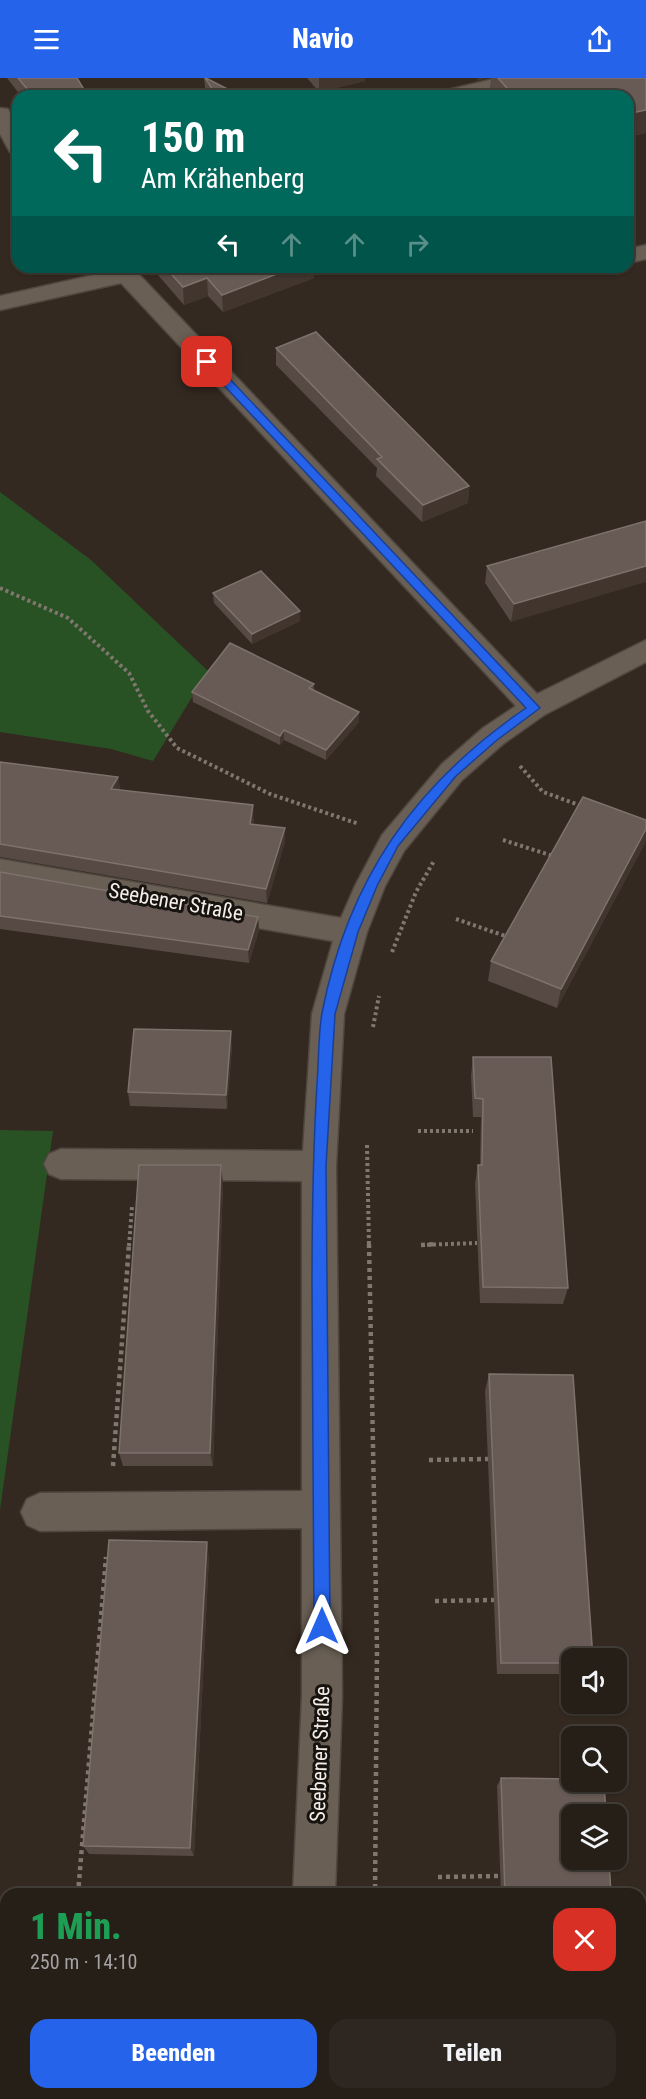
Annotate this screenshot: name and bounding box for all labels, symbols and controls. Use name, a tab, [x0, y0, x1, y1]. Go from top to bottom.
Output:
icon: menu	[30, 23, 63, 56]
text: Navio	[292, 23, 354, 55]
icon: share	[583, 23, 616, 56]
text: 150 m	[141, 113, 246, 162]
icon: left	[42, 114, 120, 192]
text: Am Krähenberg	[141, 163, 305, 195]
icon: left	[212, 228, 245, 261]
icon: ahead	[275, 228, 308, 261]
icon: ahead	[338, 228, 371, 261]
icon: right	[401, 228, 434, 261]
pin	[181, 336, 232, 387]
icon: arrive	[190, 345, 223, 378]
street label: Seebener Straße	[107, 878, 245, 926]
position arrow	[290, 1594, 354, 1658]
map controls	[561, 1648, 627, 1870]
button: sound	[561, 1648, 627, 1714]
street label: Seebener Straße	[306, 1685, 334, 1822]
button: search	[561, 1726, 627, 1792]
button: layers	[561, 1804, 627, 1870]
text: 1 Min.	[30, 1906, 122, 1948]
button: close	[553, 1908, 616, 1971]
text: 250 m · 14:10	[30, 1950, 137, 1974]
button: Beenden	[30, 2019, 317, 2088]
button: Teilen	[329, 2019, 616, 2088]

